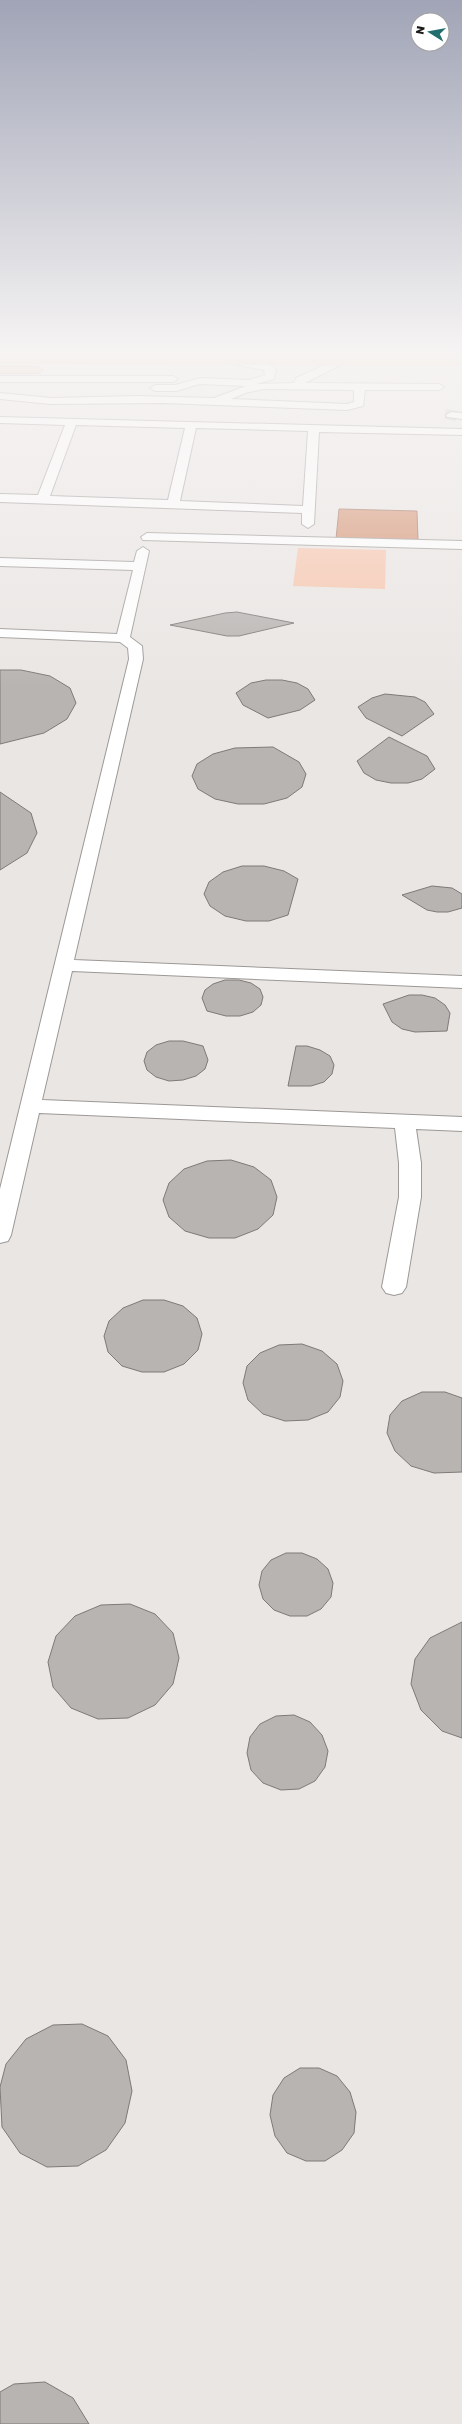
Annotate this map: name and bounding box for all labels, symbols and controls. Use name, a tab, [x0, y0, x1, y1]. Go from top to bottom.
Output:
north arrow	[410, 12, 450, 52]
text: N	[413, 25, 427, 35]

